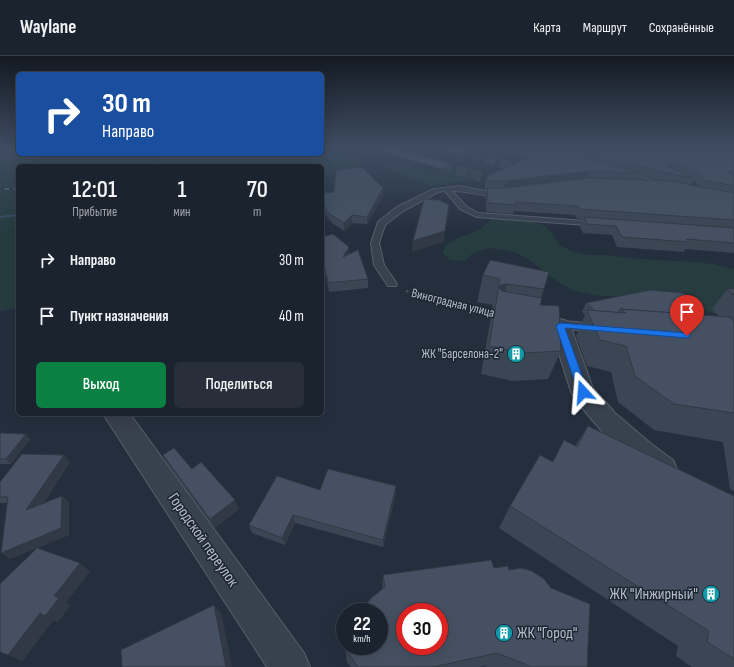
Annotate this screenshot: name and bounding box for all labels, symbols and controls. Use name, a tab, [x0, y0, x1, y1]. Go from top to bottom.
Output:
text: Waylane	[20, 16, 76, 39]
text: Карта	[533, 19, 561, 36]
text: Маршрут	[583, 19, 627, 36]
text: Сохранённые	[649, 19, 714, 36]
text: 30 m	[102, 87, 151, 120]
icon: right	[36, 88, 88, 140]
text: Направо	[102, 121, 154, 142]
text: 12:01	[72, 175, 117, 204]
text: 1	[177, 175, 186, 204]
text: 70	[247, 175, 268, 204]
text: Прибытие	[72, 204, 117, 220]
text: мин	[173, 204, 191, 220]
text: m	[253, 204, 261, 220]
icon: right	[36, 249, 58, 271]
text: Направо	[70, 251, 116, 270]
text: 30 m	[279, 251, 304, 270]
street label: Виноградная улица	[410, 285, 496, 321]
pin	[670, 295, 704, 336]
icon: arrive	[676, 301, 698, 323]
icon: arrive	[36, 305, 58, 327]
text: Пункт назначения	[70, 307, 168, 326]
text: 40 m	[279, 307, 304, 326]
building icon: ЖК "Барселона-2"	[506, 344, 526, 364]
place label: ЖК "Барселона-2"	[421, 346, 503, 362]
button: Выход	[36, 362, 166, 408]
button: Поделиться	[174, 362, 304, 408]
position arrow	[562, 371, 604, 413]
street label: Городской переулок	[164, 490, 243, 591]
building icon: ЖК "Инжирный"	[701, 584, 721, 604]
place label: ЖК "Инжирный"	[610, 585, 698, 604]
speed limit sign: 30	[396, 603, 448, 655]
text: 22	[353, 612, 371, 636]
building icon: ЖК "Город"	[494, 623, 514, 643]
place label: ЖК "Город"	[517, 624, 577, 643]
text: km/h	[353, 633, 371, 645]

